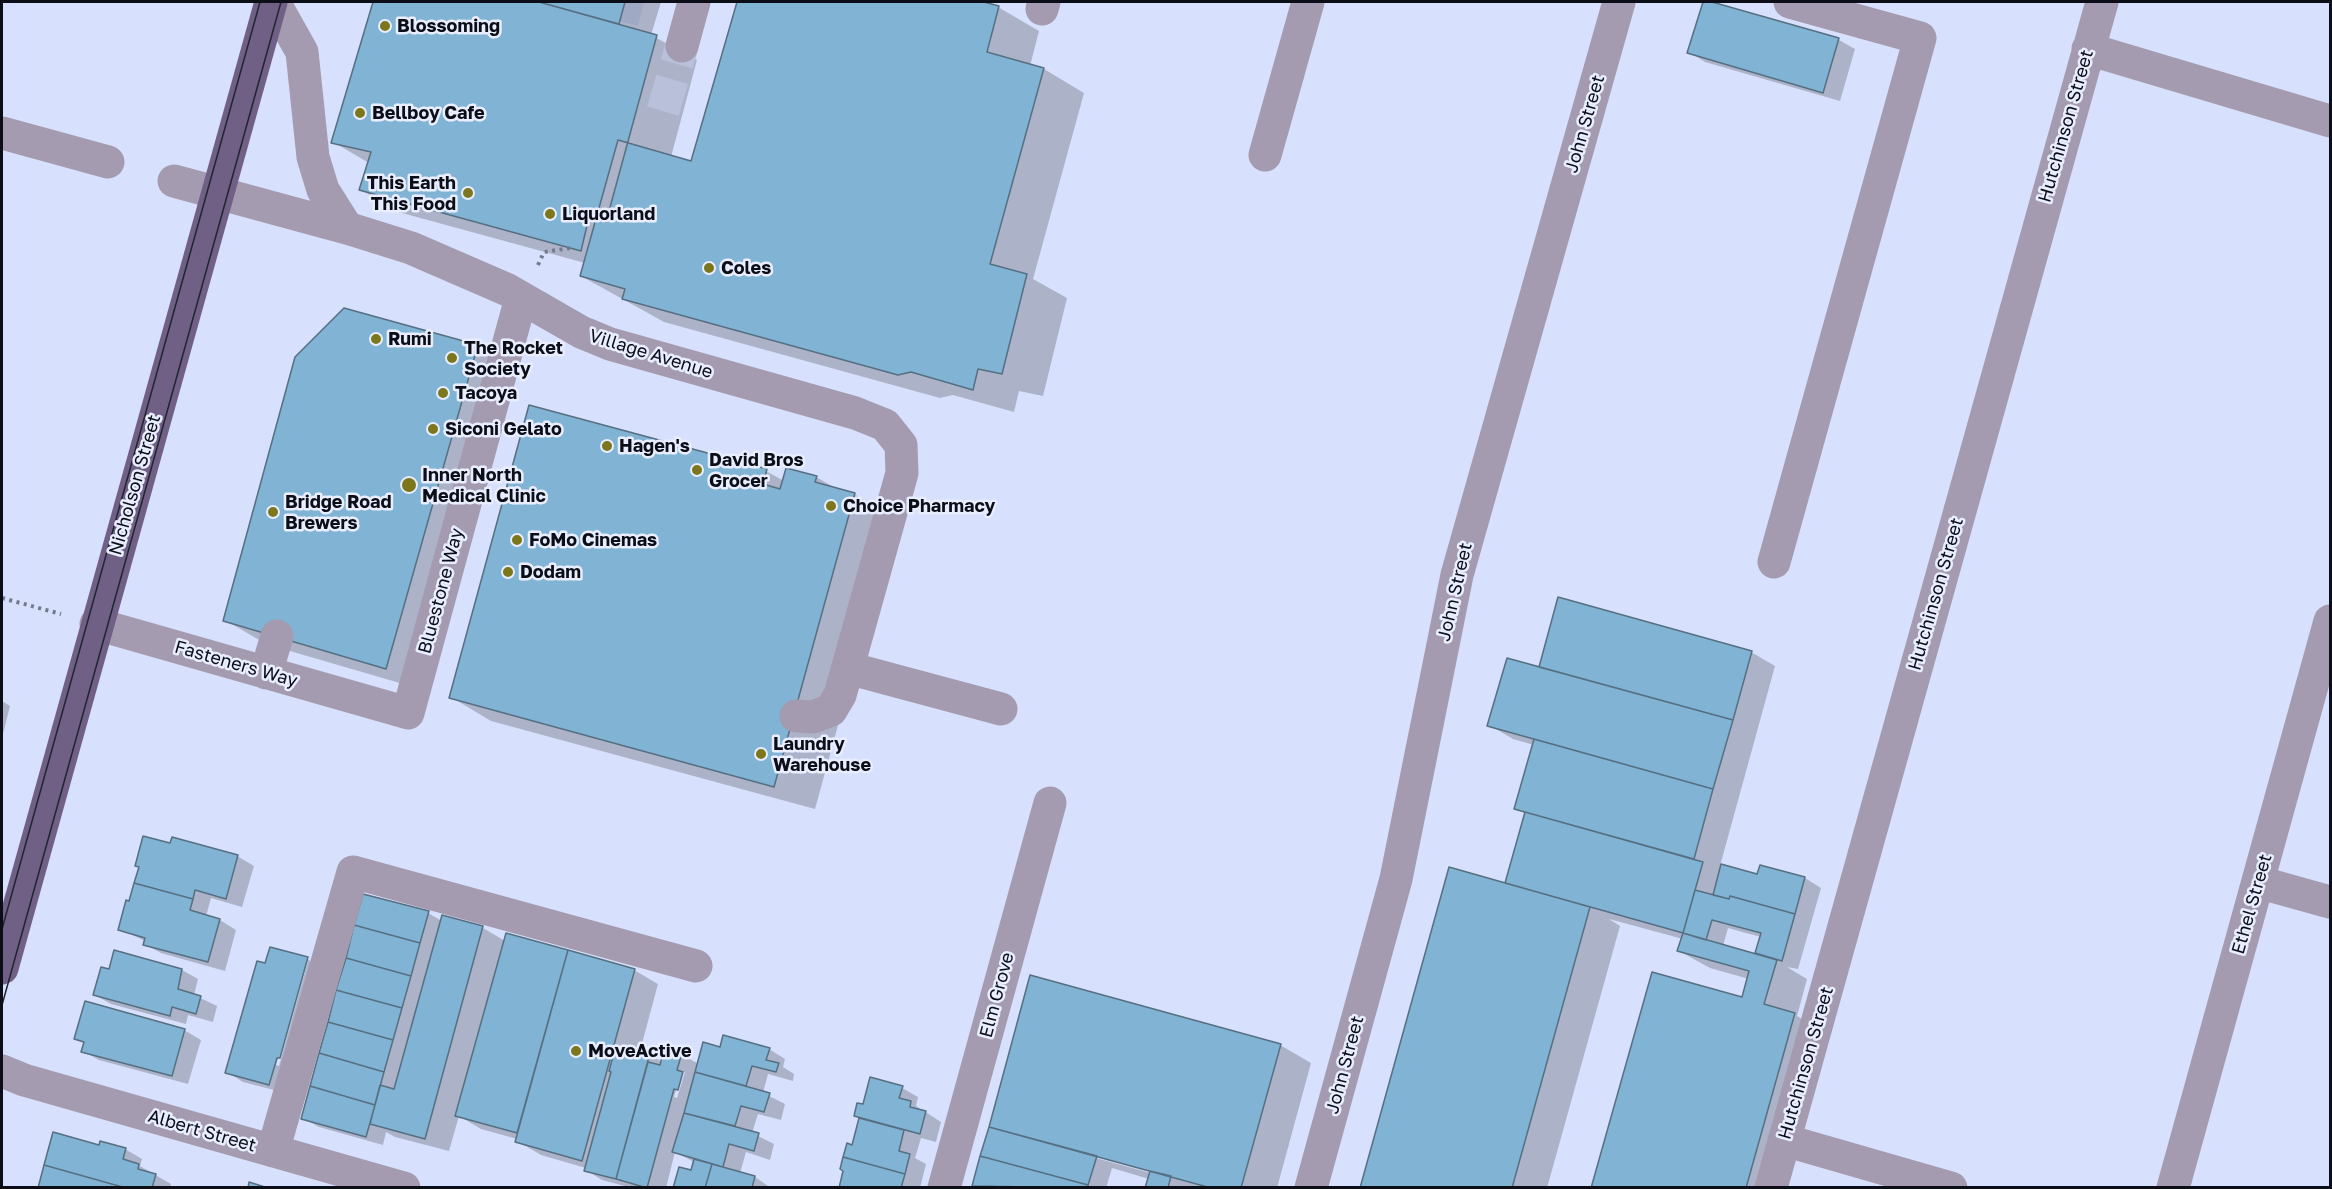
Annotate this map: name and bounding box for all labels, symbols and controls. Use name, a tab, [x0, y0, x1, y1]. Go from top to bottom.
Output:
place label: Blossoming	[397, 15, 500, 37]
marker: Blossoming	[378, 19, 392, 33]
street label: Hutchinson Street	[2034, 47, 2098, 205]
street label: John Street	[1561, 73, 1609, 175]
place label: Bellboy Cafe	[372, 102, 484, 124]
marker: Bellboy Cafe	[353, 106, 367, 120]
place label: This Earth This Food	[367, 172, 456, 214]
marker: This Earth This Food	[461, 186, 475, 200]
place label: Liquorland	[562, 203, 655, 225]
marker: Liquorland	[543, 207, 557, 221]
place label: Coles	[721, 257, 771, 279]
marker: Coles	[702, 261, 716, 275]
street label: Village Avenue	[587, 325, 715, 383]
place label: Rumi	[388, 328, 432, 350]
marker: Rumi	[369, 332, 383, 346]
place label: The Rocket Society	[464, 337, 563, 380]
marker: The Rocket Society	[445, 351, 459, 365]
place label: Tacoya	[455, 382, 517, 404]
marker: Tacoya	[436, 386, 450, 400]
street label: Nicholson Street	[105, 412, 165, 558]
place label: Siconi Gelato	[445, 418, 562, 440]
marker: Siconi Gelato	[426, 422, 440, 436]
place label: Hagen's	[619, 435, 690, 457]
marker: Hagen's	[600, 439, 614, 453]
place label: David Bros Grocer	[709, 449, 804, 492]
marker: David Bros Grocer	[690, 463, 704, 477]
place label: Inner North Medical Clinic	[422, 464, 546, 506]
marker: Inner North Medical Clinic	[400, 476, 418, 494]
place label: Bridge Road Brewers	[285, 491, 391, 534]
place label: Choice Pharmacy	[843, 495, 995, 517]
marker: Choice Pharmacy	[824, 499, 838, 513]
marker: Bridge Road Brewers	[266, 505, 280, 519]
street label: Hutchinson Street	[1904, 515, 1968, 673]
street label: Bluestone Way	[414, 526, 468, 656]
place label: FoMo Cinemas	[529, 529, 657, 551]
marker: FoMo Cinemas	[510, 533, 524, 547]
street label: John Street	[1433, 541, 1477, 643]
place label: Dodam	[520, 561, 581, 583]
marker: Dodam	[501, 565, 515, 579]
street label: Fasteners Way	[172, 636, 300, 692]
place label: Laundry Warehouse	[773, 733, 871, 776]
marker: Laundry Warehouse	[754, 747, 768, 761]
street label: Ethel Street	[2227, 851, 2277, 957]
street label: Elm Grove	[975, 950, 1019, 1040]
street label: Hutchinson Street	[1774, 984, 1838, 1142]
street label: John Street	[1322, 1014, 1368, 1116]
place label: MoveActive	[588, 1040, 692, 1062]
marker: MoveActive	[569, 1044, 583, 1058]
street label: Albert Street	[146, 1105, 258, 1157]

